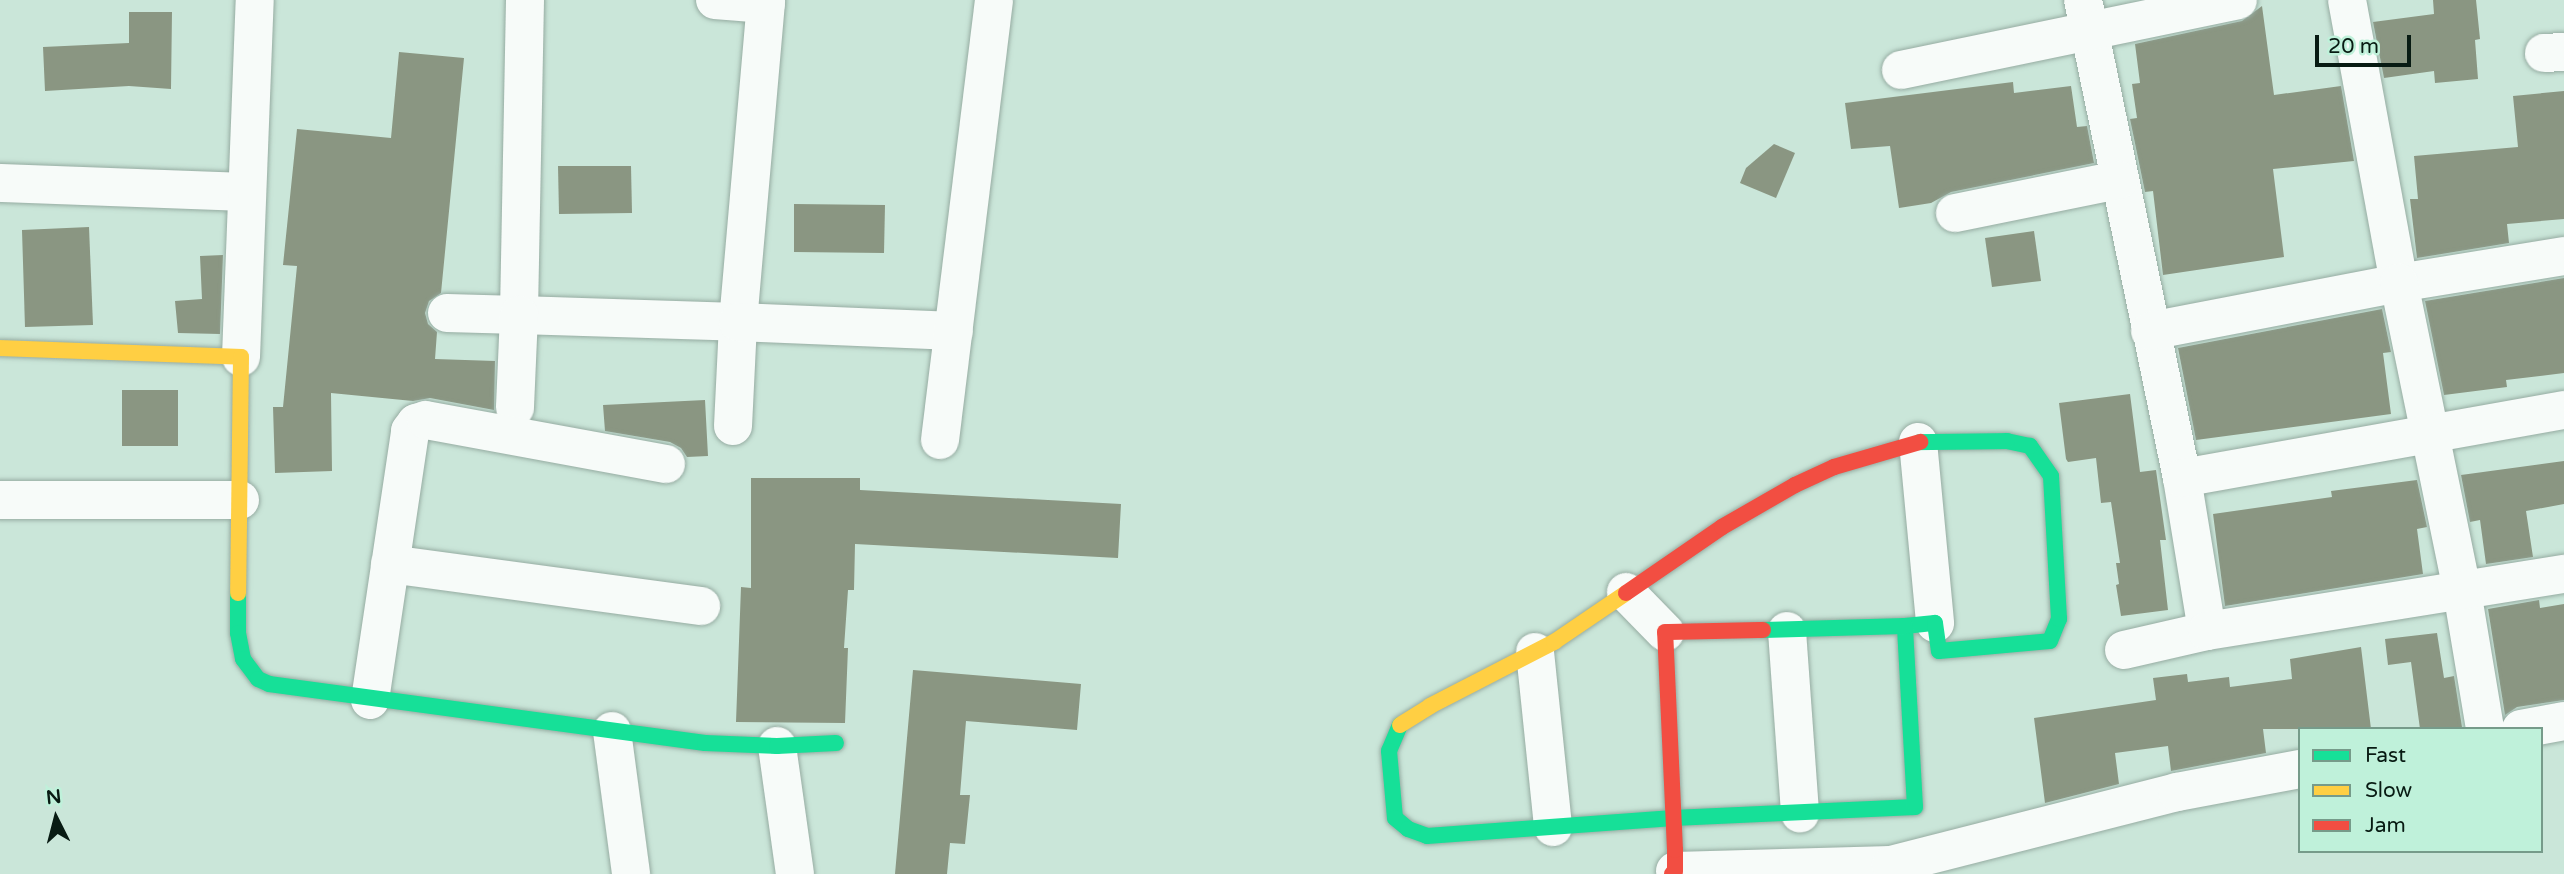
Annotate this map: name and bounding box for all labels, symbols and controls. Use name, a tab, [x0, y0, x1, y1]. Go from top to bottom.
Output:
scale bar	[2319, 21, 2415, 65]
text: 20 m	[2328, 34, 2379, 59]
legend	[2298, 727, 2543, 853]
text: Fast	[2365, 743, 2406, 768]
text: Slow	[2365, 778, 2412, 803]
north arrow	[21, 783, 91, 853]
text: N	[45, 785, 63, 809]
text: Jam	[2365, 813, 2406, 838]

